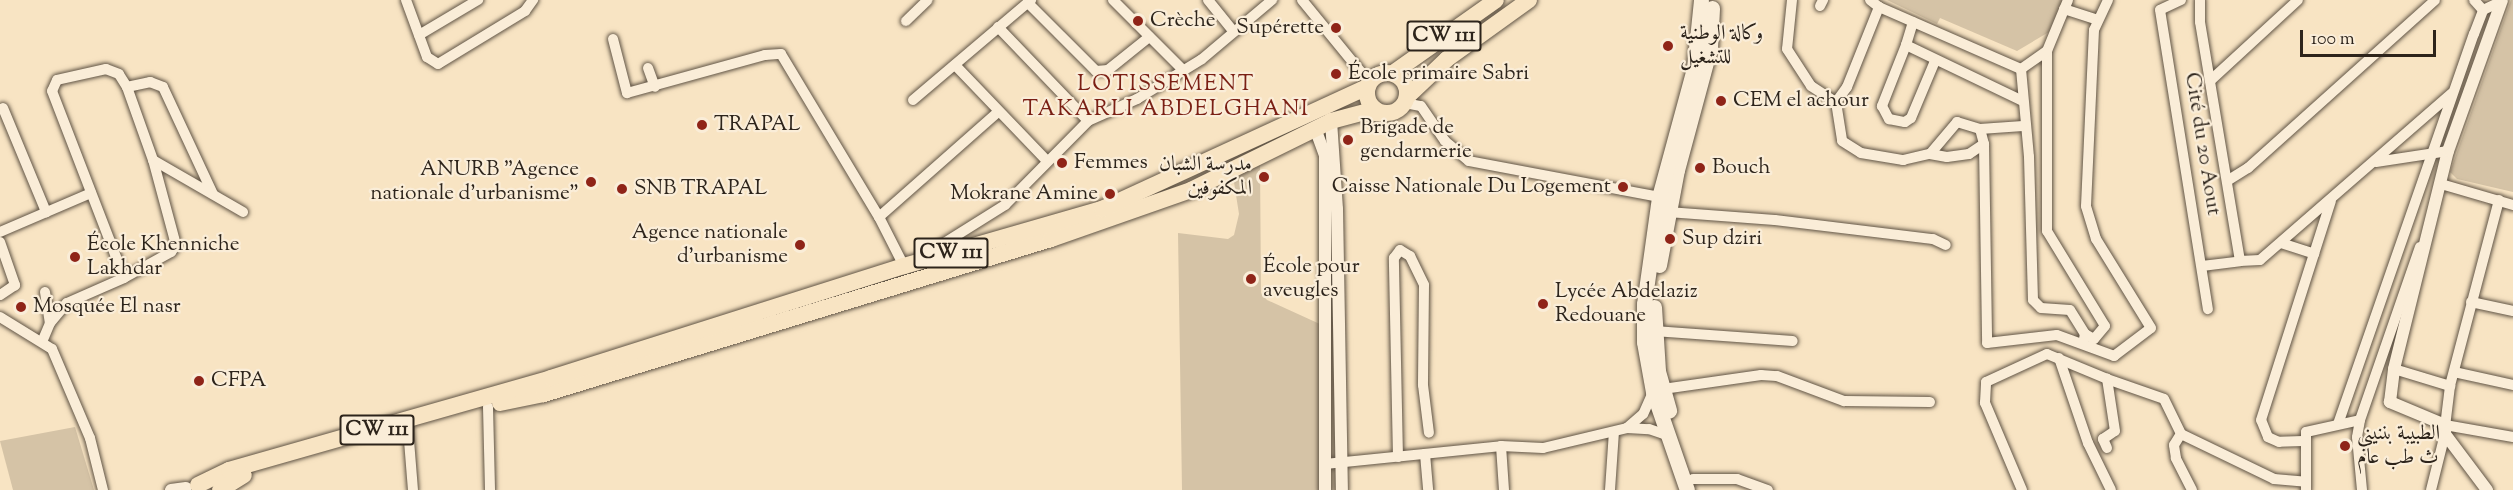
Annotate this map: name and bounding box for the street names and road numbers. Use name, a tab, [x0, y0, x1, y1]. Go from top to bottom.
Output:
road number: CW 111	[1406, 19, 1482, 53]
street label: Cité du 20 Aout	[2178, 71, 2226, 217]
road number: CW 111	[914, 236, 988, 270]
road number: CW 111	[340, 413, 415, 447]

